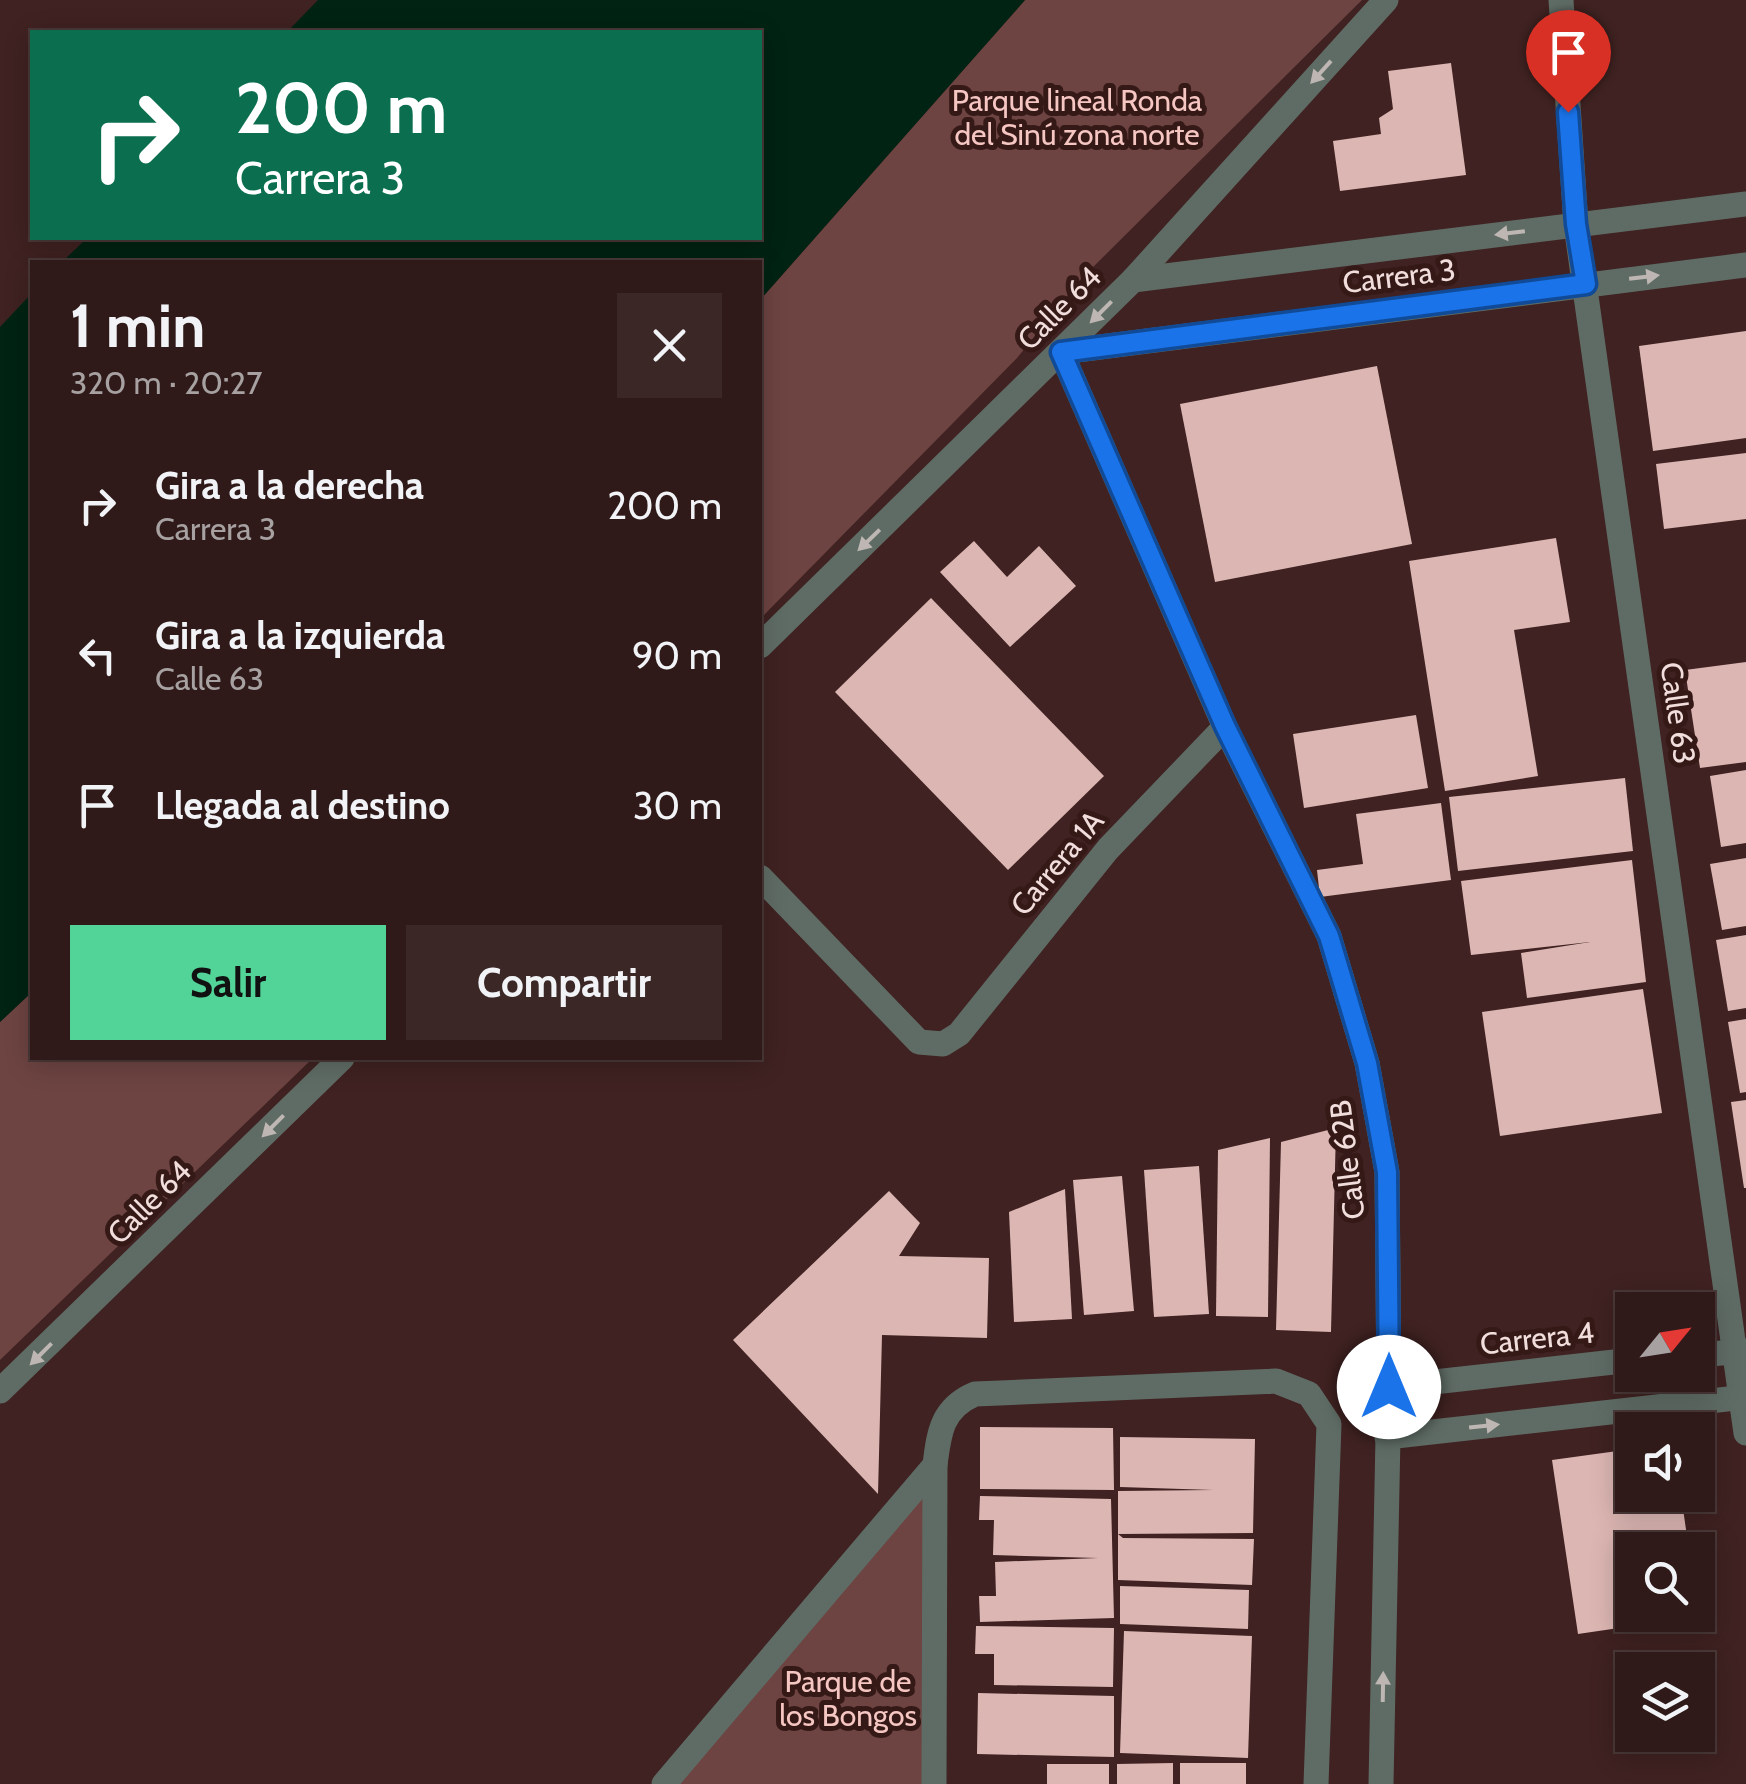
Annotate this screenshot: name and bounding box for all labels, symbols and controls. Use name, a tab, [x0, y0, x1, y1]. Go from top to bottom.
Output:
pin	[1526, 10, 1611, 113]
icon: arrive	[1541, 25, 1596, 80]
one-way arrow	[1310, 60, 1333, 84]
text: 200 m	[235, 65, 447, 151]
icon: right	[70, 70, 200, 200]
park label: Parque lineal Ronda del Sinú zona norte	[952, 82, 1203, 153]
text: Carrera 3	[235, 151, 405, 205]
one-way arrow	[1494, 225, 1526, 241]
street label: Carrera 3	[1340, 251, 1458, 301]
street label: Calle 64	[1009, 258, 1109, 358]
one-way arrow	[1629, 269, 1660, 285]
text: 1 min	[70, 289, 205, 362]
button: close	[617, 293, 722, 398]
one-way arrow	[1090, 299, 1114, 323]
text: 320 m · 20:27	[70, 363, 262, 402]
text: Gira a la derecha	[155, 462, 424, 509]
icon: right	[70, 478, 125, 533]
text: 200 m	[607, 482, 722, 529]
text: Carrera 3	[155, 509, 276, 548]
one-way arrow	[858, 527, 882, 551]
text: Gira a la izquierda	[155, 612, 445, 659]
icon: left	[70, 628, 125, 683]
text: 90 m	[632, 632, 722, 679]
text: Calle 63	[155, 659, 264, 698]
street label: Calle 63	[1653, 660, 1703, 766]
icon: arrive	[70, 778, 125, 833]
text: Llegada al destino	[155, 782, 450, 829]
text: 30 m	[633, 782, 722, 829]
street label: Carrera 1A	[1002, 803, 1112, 923]
button: Salir	[70, 925, 386, 1040]
button: Compartir	[406, 925, 722, 1040]
street label: Calle 62B	[1321, 1098, 1373, 1222]
one-way arrow	[261, 1114, 285, 1137]
street label: Calle 64	[99, 1152, 199, 1252]
north arrow	[1615, 1292, 1715, 1392]
map controls	[1615, 1292, 1715, 1752]
street label: Carrera 4	[1478, 1314, 1596, 1362]
position arrow	[1337, 1335, 1441, 1439]
one-way arrow	[30, 1342, 54, 1366]
button: sound	[1615, 1412, 1715, 1512]
one-way arrow	[1469, 1418, 1501, 1434]
button: search	[1615, 1532, 1715, 1632]
button: layers	[1615, 1652, 1715, 1752]
park label: Parque de los Bongos	[779, 1663, 917, 1734]
one-way arrow	[1375, 1670, 1391, 1702]

